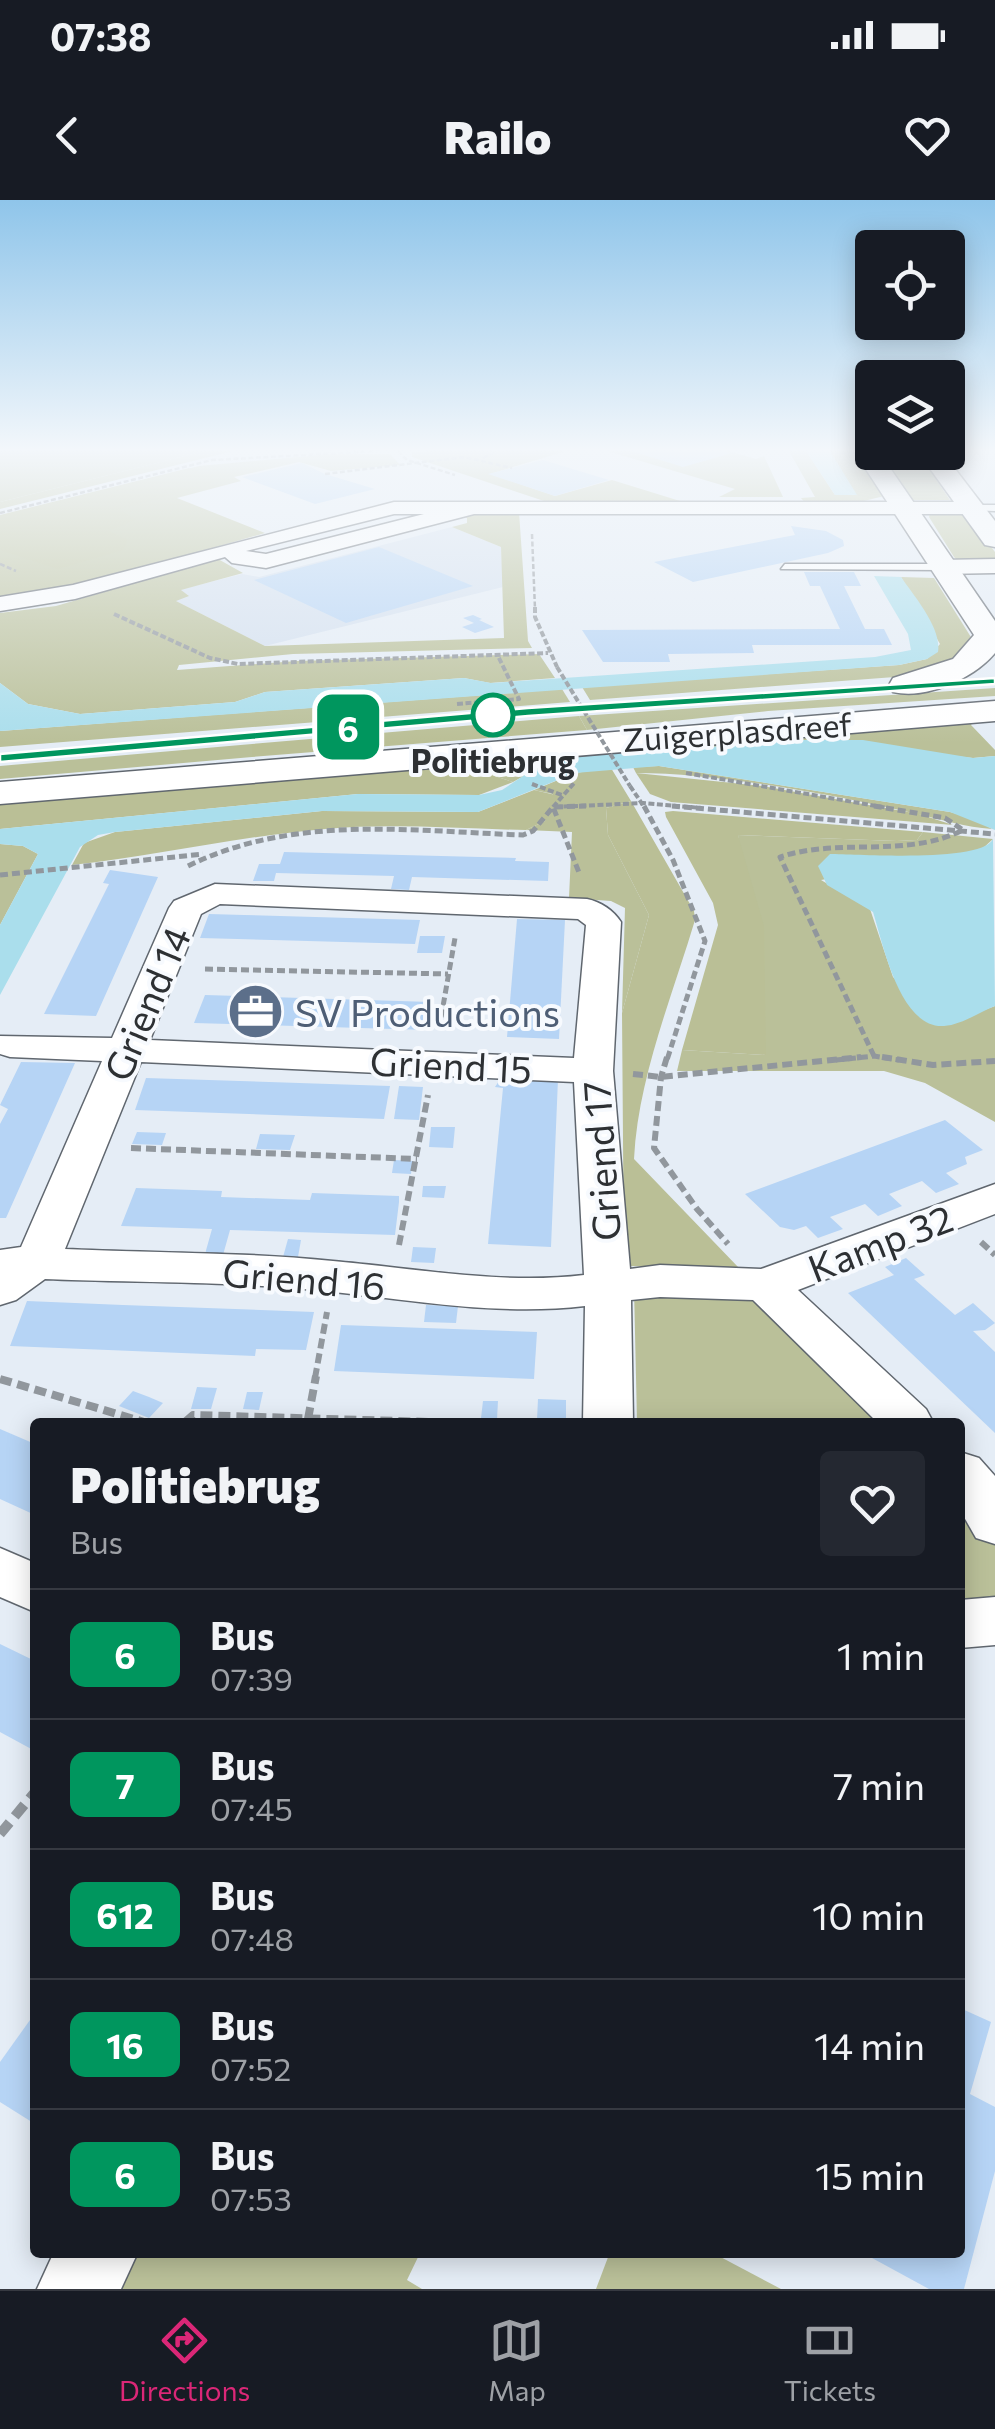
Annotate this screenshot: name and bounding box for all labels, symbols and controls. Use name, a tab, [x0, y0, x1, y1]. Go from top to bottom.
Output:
text: 07:38	[50, 12, 151, 59]
icon: back	[40, 108, 95, 163]
text: Railo	[444, 108, 551, 163]
icon: heart	[900, 108, 955, 163]
map controls	[855, 230, 965, 470]
button: locate	[855, 230, 965, 340]
button: layers	[855, 360, 965, 470]
line badge: 6	[316, 694, 380, 760]
marker: Politiebrug	[472, 694, 514, 736]
street label: Zuigerplasdreef	[621, 703, 853, 759]
text: 6	[337, 706, 359, 749]
place label: Politiebrug	[411, 740, 576, 780]
street label: Griend 14	[93, 919, 199, 1087]
office icon: SV Productions	[226, 981, 286, 1041]
place label: SV Productions	[295, 988, 560, 1035]
street label: Griend 15	[369, 1036, 533, 1092]
street label: Griend 17	[571, 1079, 629, 1243]
street label: Kamp 32	[801, 1193, 959, 1291]
street label: Griend 16	[221, 1247, 387, 1309]
button: heart	[820, 1451, 925, 1556]
text: Politiebrug	[70, 1454, 320, 1513]
text: Bus	[70, 1521, 123, 1561]
text: Bus	[210, 1611, 275, 1658]
text: 1 min	[837, 1631, 925, 1678]
text: 6	[114, 1633, 136, 1676]
text: 07:39	[210, 1658, 293, 1698]
text: Bus	[210, 1741, 275, 1788]
text: 7 min	[833, 1761, 925, 1808]
text: 7	[115, 1763, 135, 1806]
text: 07:45	[210, 1788, 293, 1828]
text: Bus	[210, 1871, 275, 1918]
text: 10 min	[812, 1891, 925, 1938]
text: 612	[96, 1893, 154, 1936]
text: 07:48	[210, 1918, 294, 1958]
text: Bus	[210, 2001, 275, 2048]
text: 14 min	[814, 2021, 925, 2068]
text: 16	[106, 2023, 144, 2066]
text: 07:52	[210, 2048, 291, 2088]
text: Bus	[210, 2131, 275, 2178]
text: 15 min	[815, 2151, 925, 2198]
text: 6	[114, 2153, 136, 2196]
text: 07:53	[210, 2178, 292, 2218]
tab: Directions	[119, 2313, 250, 2407]
tab: Map	[488, 2313, 546, 2407]
tab: Tickets	[784, 2313, 876, 2407]

